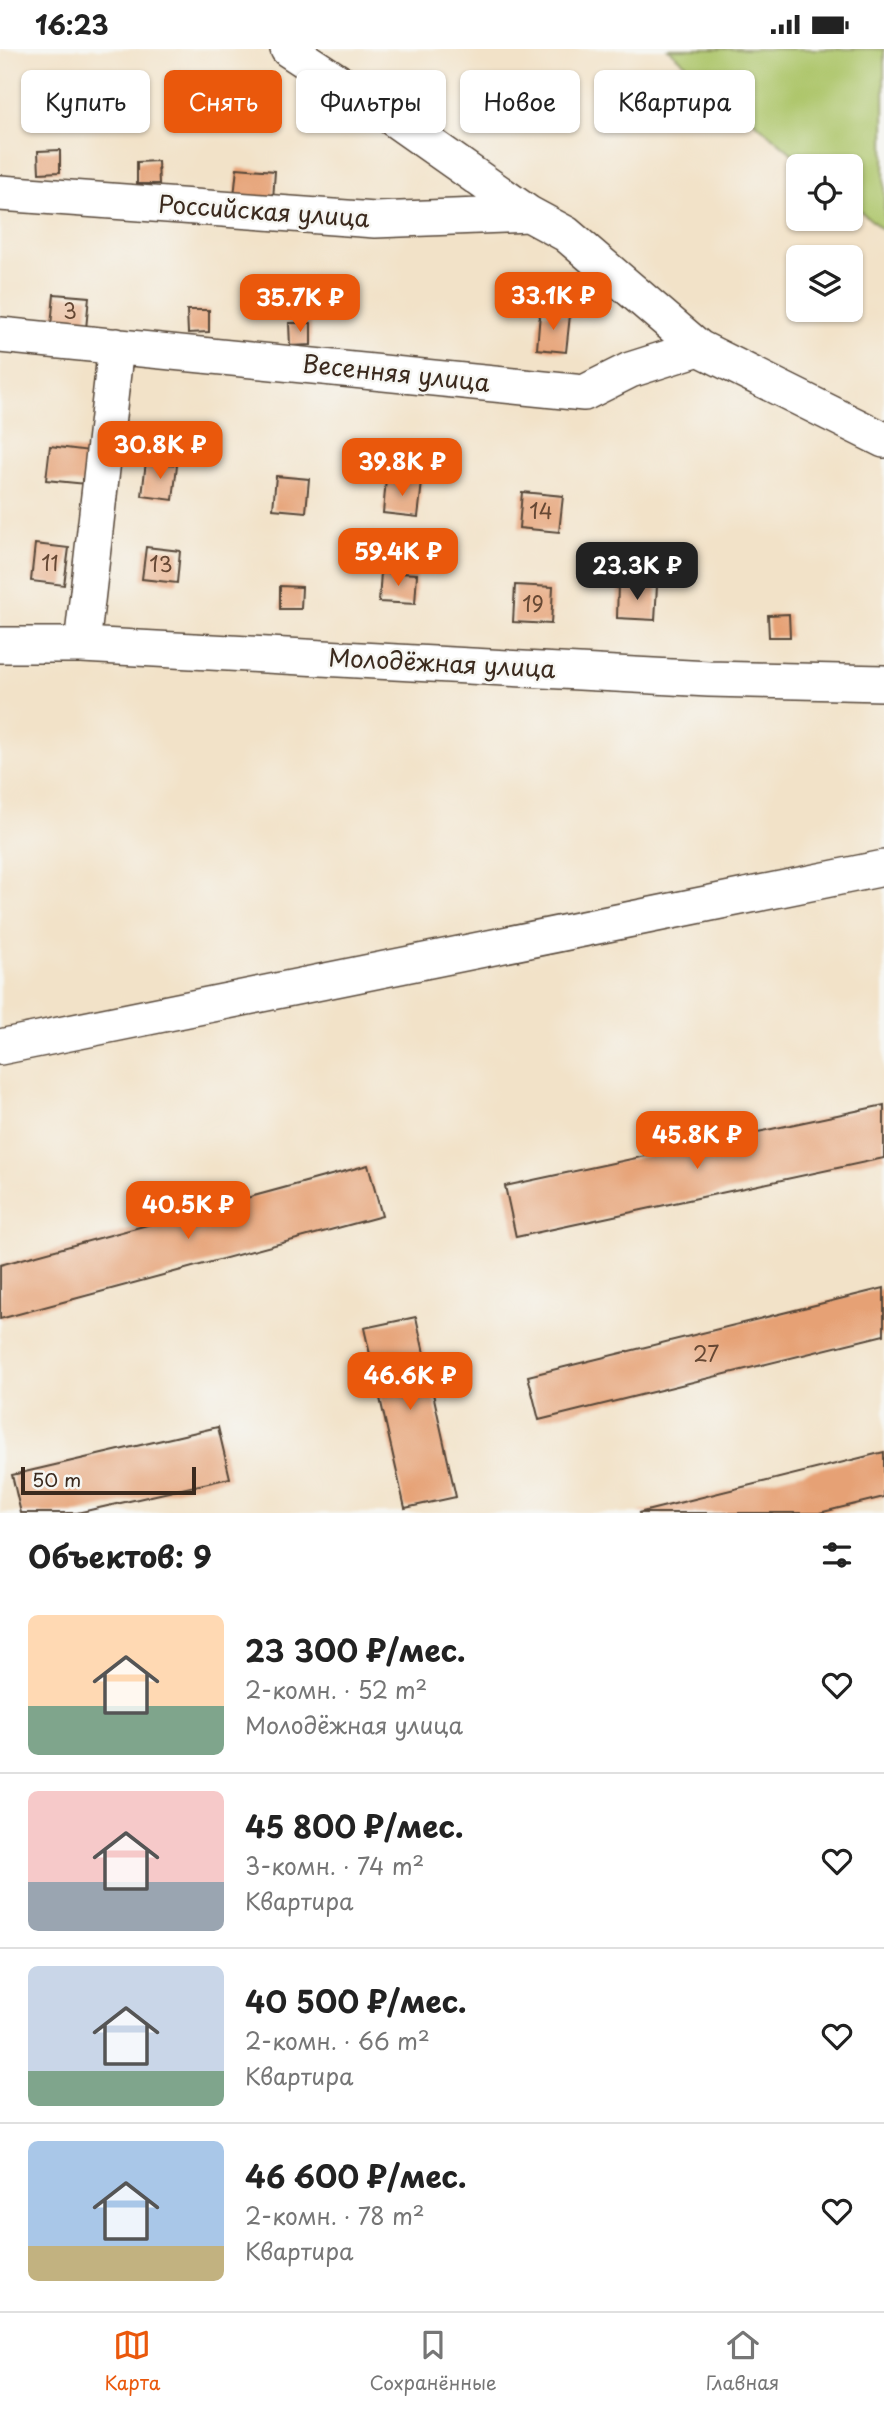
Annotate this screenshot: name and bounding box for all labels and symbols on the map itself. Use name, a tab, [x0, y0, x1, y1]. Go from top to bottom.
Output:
street label: Российская улица	[157, 185, 371, 235]
pin: 33.1K ₽	[488, 273, 618, 332]
pin: 35.7K ₽	[235, 275, 365, 334]
house number: 3	[63, 294, 77, 326]
street label: Весенняя улица	[301, 344, 492, 400]
pin: 30.8K ₽	[95, 421, 225, 481]
pin: 39.8K ₽	[337, 439, 467, 498]
house number: 14	[529, 494, 553, 526]
pin: 59.4K ₽	[333, 529, 463, 588]
pin: 23.3K ₽	[572, 543, 702, 602]
house number: 11	[41, 546, 59, 578]
house number: 13	[149, 547, 173, 579]
house number: 19	[522, 587, 544, 619]
street label: Молодёжная улица	[328, 638, 557, 686]
pin: 45.8K ₽	[632, 1111, 762, 1171]
pin: 40.5K ₽	[123, 1181, 253, 1241]
house number: 27	[693, 1337, 719, 1369]
pin: 46.6K ₽	[345, 1353, 475, 1412]
scale bar	[21, 1464, 196, 1496]

